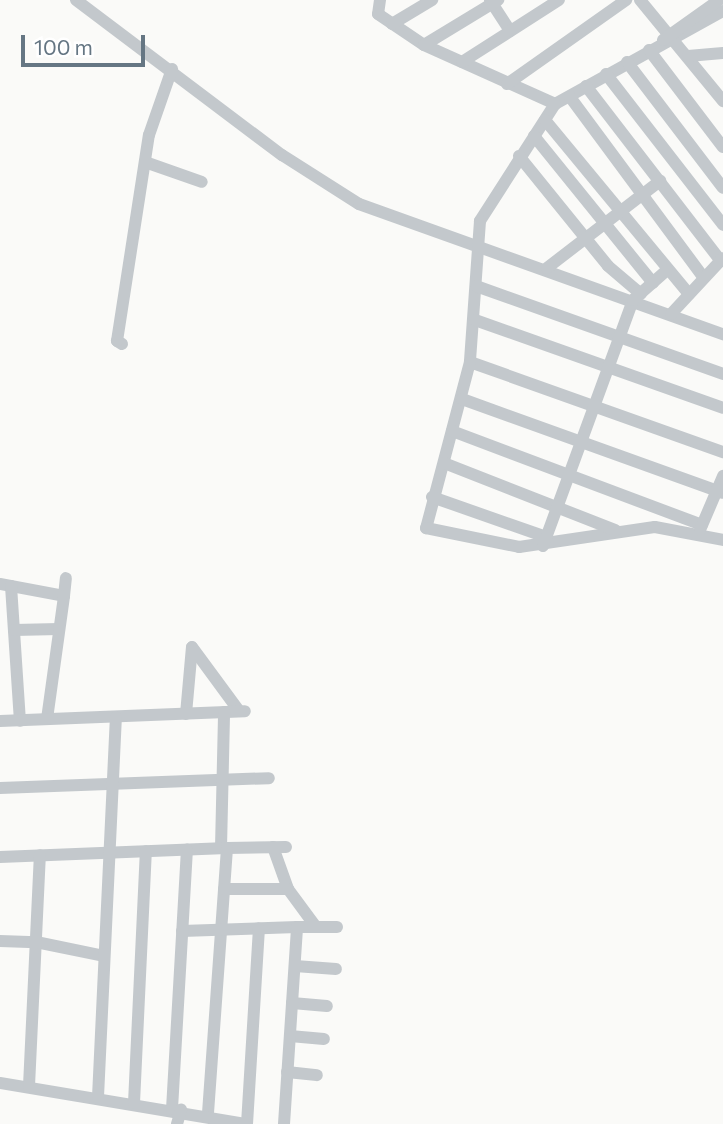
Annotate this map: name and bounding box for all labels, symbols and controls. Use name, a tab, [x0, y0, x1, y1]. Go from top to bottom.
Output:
scale bar	[24, 21, 149, 65]
text: 100 m	[34, 34, 93, 59]

